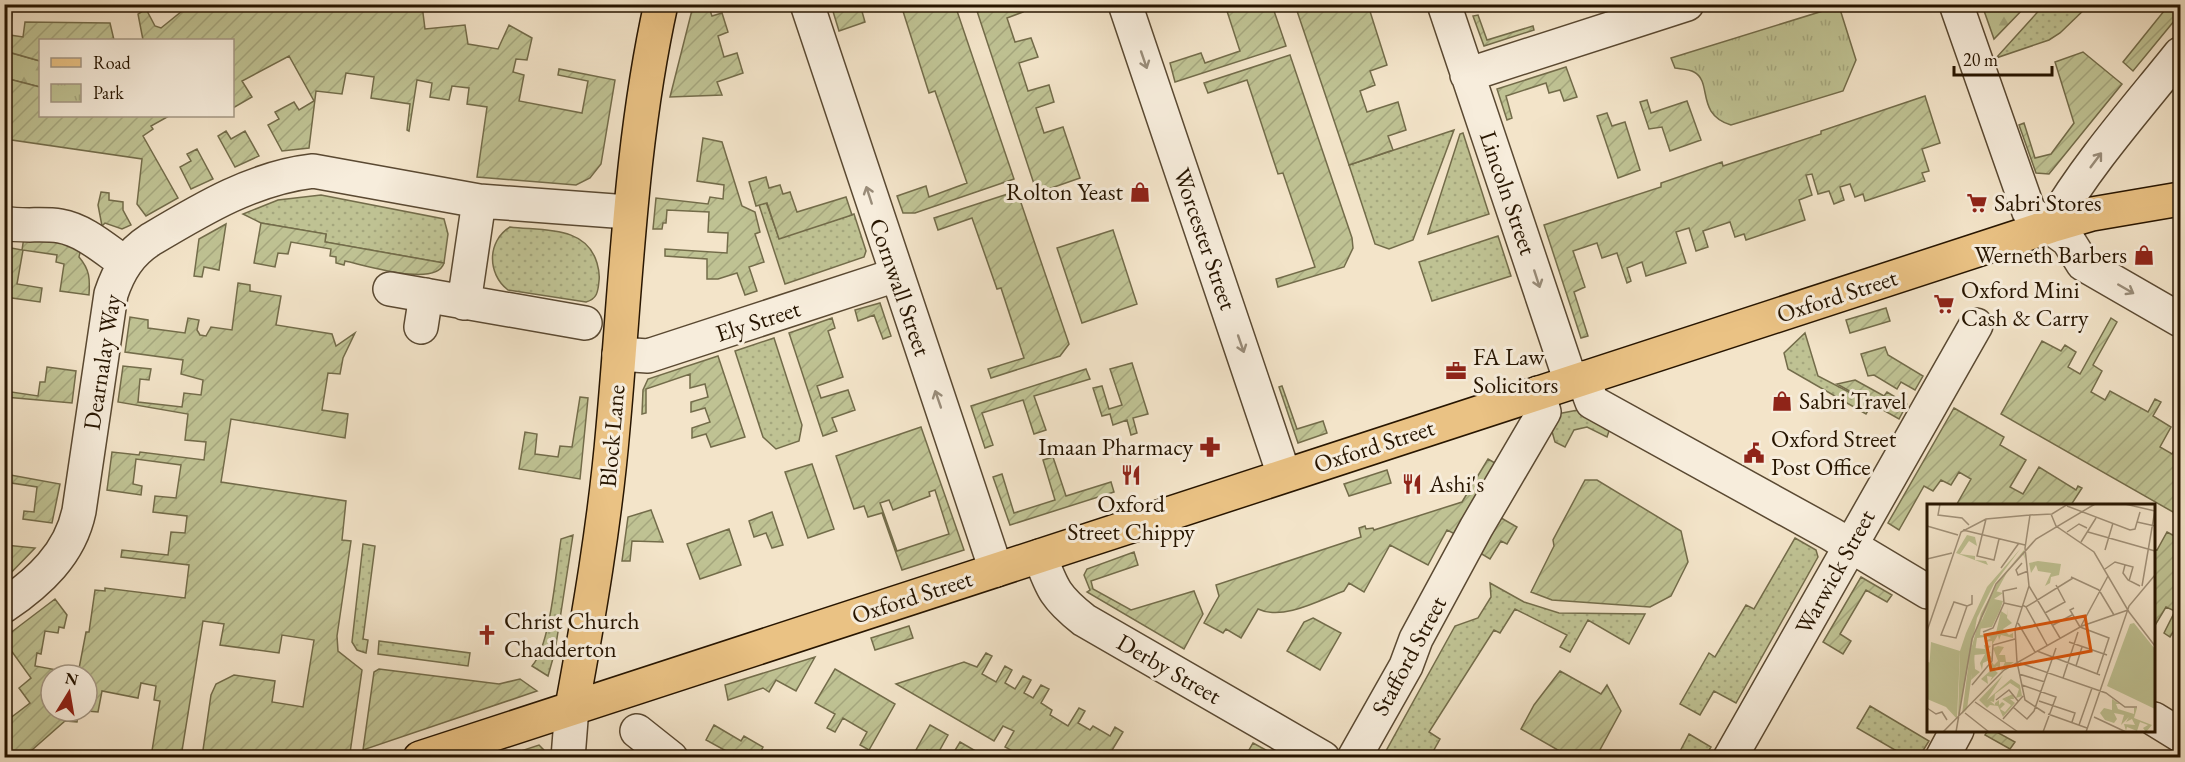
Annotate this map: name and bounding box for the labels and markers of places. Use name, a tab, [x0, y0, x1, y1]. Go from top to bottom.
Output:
place label: Rolton Yeast	[1006, 176, 1123, 207]
shop icon: Rolton Yeast	[1128, 180, 1152, 204]
place label: Sabri Stores	[1994, 187, 2102, 218]
supermarket icon: Sabri Stores	[1965, 191, 1989, 215]
place label: Werneth Barbers	[1974, 239, 2127, 270]
shop icon: Werneth Barbers	[2132, 243, 2156, 267]
place label: Oxford Mini Cash & Carry	[1961, 274, 2089, 333]
supermarket icon: Oxford Mini Cash & Carry	[1932, 292, 1956, 316]
place label: FA Law Solicitors	[1473, 341, 1558, 400]
office icon: FA Law Solicitors	[1444, 359, 1468, 383]
place label: Sabri Travel	[1799, 385, 1907, 416]
shop icon: Sabri Travel	[1770, 389, 1794, 413]
place label: Oxford Street Post Office	[1771, 423, 1897, 482]
place label: Imaan Pharmacy	[1038, 431, 1193, 462]
pharmacy icon: Imaan Pharmacy	[1198, 435, 1222, 459]
public building icon: Oxford Street Post Office	[1742, 441, 1766, 465]
restaurant icon: Oxford Street Chippy	[1119, 463, 1143, 487]
place label: Ashi's	[1428, 468, 1484, 499]
restaurant icon: Ashi's	[1400, 472, 1424, 496]
place label: Oxford Street Chippy	[1067, 488, 1195, 547]
place label: Christ Church Chadderton	[504, 605, 640, 664]
church icon: Christ Church Chadderton	[475, 623, 499, 647]

